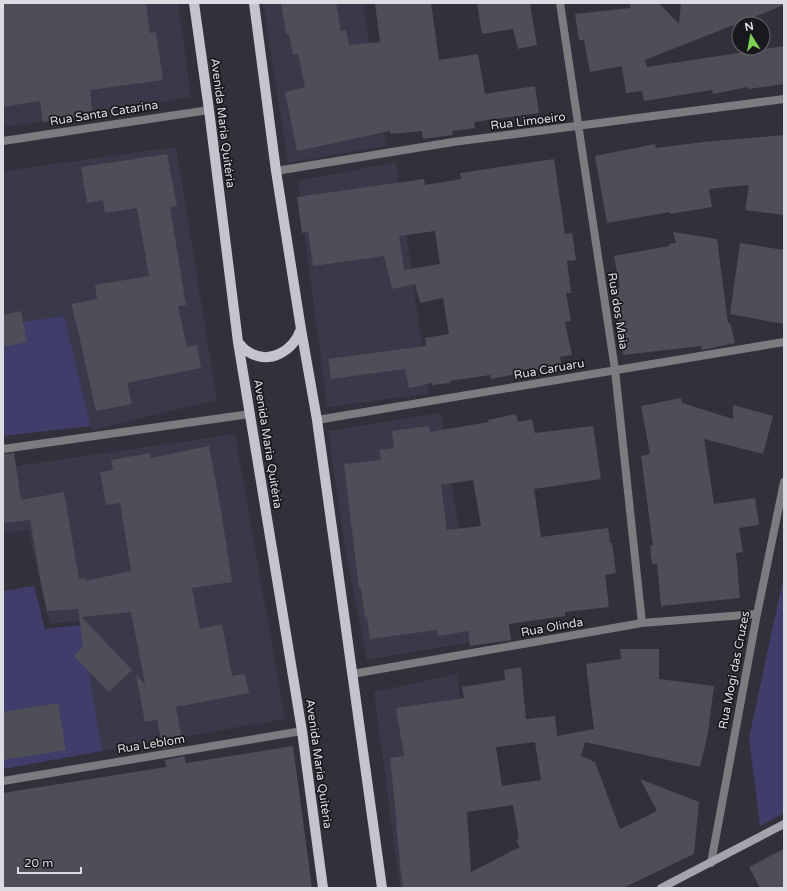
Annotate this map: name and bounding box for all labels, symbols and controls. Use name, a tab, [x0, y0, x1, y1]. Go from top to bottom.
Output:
north arrow	[731, 16, 771, 56]
text: N	[744, 19, 755, 34]
street label: Avenida Maria Quitéria	[208, 57, 238, 189]
street label: Rua Santa Catarina	[49, 98, 159, 128]
street label: Rua Limoeiro	[490, 109, 566, 133]
street label: Rua dos Maia	[605, 272, 631, 350]
street label: Rua Caruaru	[513, 356, 585, 382]
street label: Avenida Maria Quitéria	[251, 378, 285, 510]
street label: Rua Mogi das Cruzes	[716, 610, 752, 730]
street label: Rua Olinda	[520, 615, 584, 639]
street label: Avenida Maria Quitéria	[303, 698, 335, 830]
street label: Rua Leblom	[116, 732, 186, 756]
scale bar	[18, 849, 81, 875]
text: 20 m	[24, 856, 53, 870]

